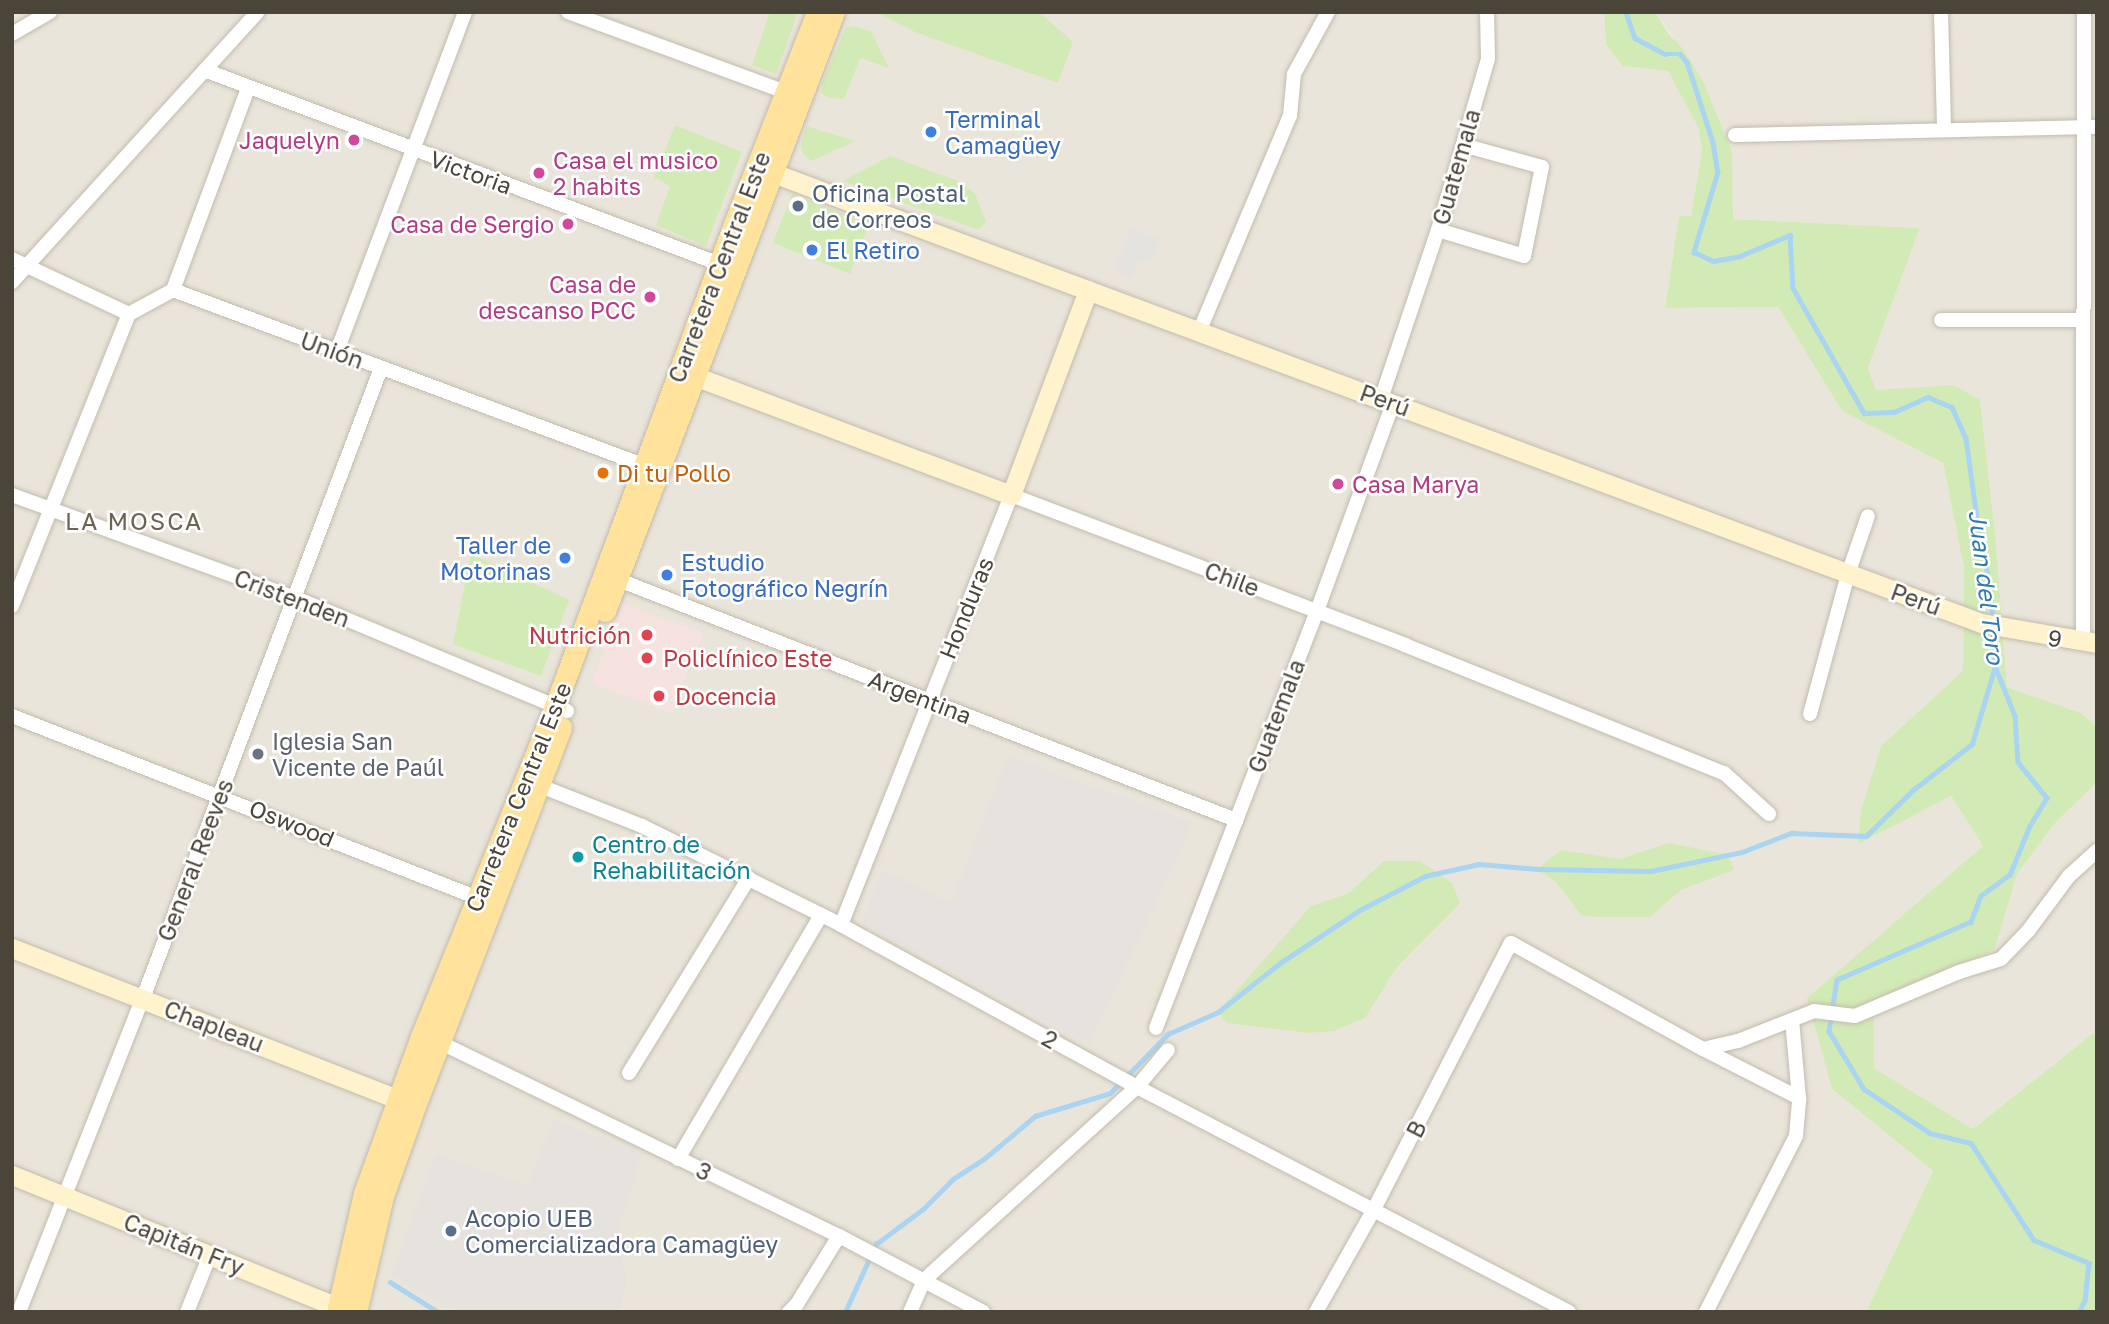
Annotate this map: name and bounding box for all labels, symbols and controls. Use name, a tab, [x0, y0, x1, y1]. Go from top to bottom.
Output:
place label: Terminal Camagüey	[945, 105, 1061, 159]
street label: Guatemala	[1426, 106, 1486, 228]
marker: Terminal Camagüey	[923, 124, 939, 140]
place label: Jaquelyn	[239, 126, 340, 154]
marker: Jaquelyn	[346, 132, 362, 148]
street label: Victoria	[426, 144, 516, 200]
place label: Casa el musico 2 habits	[553, 146, 718, 200]
street label: Carretera Central Este	[662, 147, 776, 387]
marker: Casa el musico 2 habits	[531, 165, 547, 181]
place label: Oficina Postal de Correos	[812, 179, 966, 233]
marker: Oficina Postal de Correos	[790, 198, 806, 214]
place label: Casa de Sergio	[390, 210, 554, 238]
marker: Casa de Sergio	[560, 216, 576, 232]
place label: El Retiro	[826, 236, 920, 264]
marker: El Retiro	[804, 242, 820, 258]
place label: Casa de descanso PCC	[479, 270, 636, 324]
marker: Casa de descanso PCC	[642, 289, 658, 305]
street label: Unión	[297, 326, 367, 374]
street label: Perú	[1356, 378, 1414, 422]
place label: Di tu Pollo	[617, 459, 731, 487]
marker: Di tu Pollo	[595, 465, 611, 481]
place label: Casa Marya	[1352, 470, 1479, 498]
marker: Casa Marya	[1330, 476, 1346, 492]
district label: LA MOSCA	[66, 507, 202, 535]
water label: Juan del Toro	[1963, 508, 2011, 666]
place label: Taller de Motorinas	[440, 531, 551, 585]
place label: Estudio Fotográfico Negrín	[681, 548, 888, 602]
marker: Taller de Motorinas	[557, 550, 573, 566]
street label: Honduras	[933, 553, 999, 663]
street label: Chile	[1201, 556, 1263, 602]
street label: Cristenden	[230, 563, 354, 633]
marker: Estudio Fotográfico Negrín	[659, 567, 675, 583]
street label: Perú	[1887, 577, 1945, 621]
place label: Nutrición	[529, 621, 631, 649]
street label: 9	[2046, 623, 2064, 653]
marker: Nutrición	[637, 625, 657, 645]
place label: Policlínico Este	[663, 644, 832, 672]
marker: Policlínico Este	[637, 648, 657, 668]
street label: Guatemala	[1242, 655, 1310, 777]
street label: Argentina	[865, 665, 975, 729]
street label: Carretera Central Este	[459, 678, 577, 916]
place label: Docencia	[675, 682, 777, 710]
marker: Docencia	[649, 686, 669, 706]
place label: Iglesia San Vicente de Paúl	[272, 727, 444, 781]
marker: Iglesia San Vicente de Paúl	[250, 746, 266, 762]
street label: General Reeves	[151, 775, 239, 945]
street label: Oswood	[245, 793, 339, 853]
place label: Centro de Rehabilitación	[592, 830, 751, 884]
marker: Centro de Rehabilitación	[570, 849, 586, 865]
street label: Chapleau	[160, 994, 268, 1058]
street label: 2	[1037, 1024, 1063, 1054]
street label: B	[1400, 1116, 1432, 1142]
street label: 3	[692, 1156, 716, 1186]
place label: Acopio UEB Comercializadora Camagüey	[465, 1204, 778, 1258]
street label: Capitán Fry	[120, 1207, 248, 1281]
marker: Acopio UEB Comercializadora Camagüey	[443, 1223, 459, 1239]

